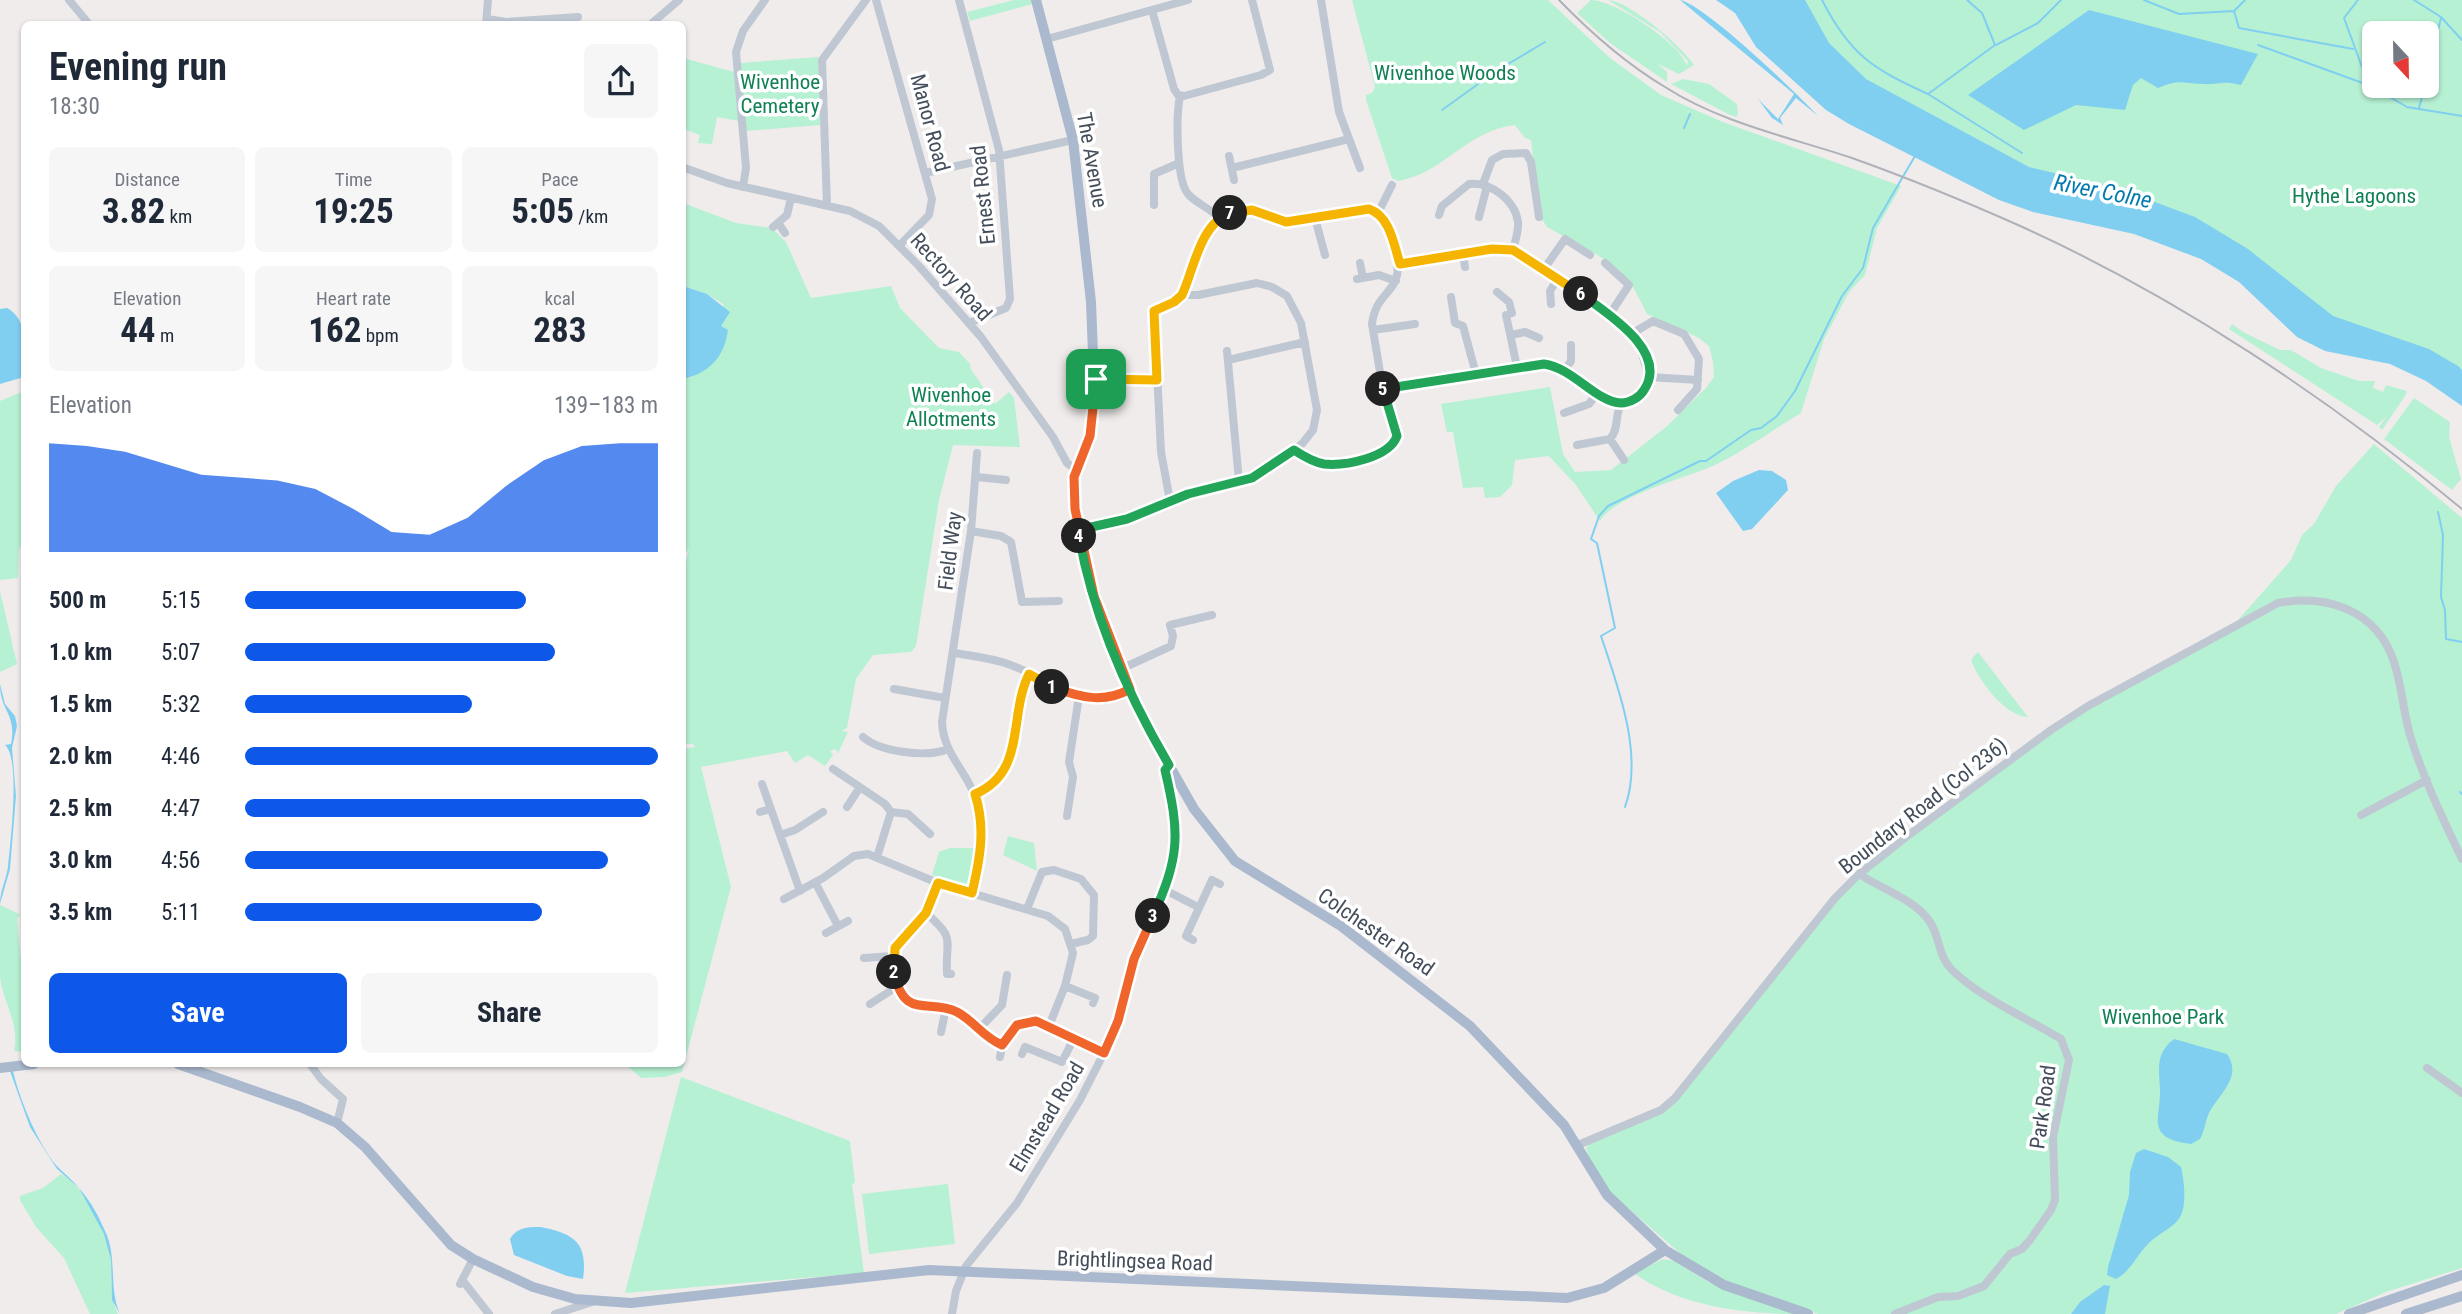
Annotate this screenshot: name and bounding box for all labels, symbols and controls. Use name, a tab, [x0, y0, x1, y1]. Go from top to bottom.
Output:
north arrow	[2362, 21, 2440, 98]
map controls	[2362, 21, 2439, 98]
button: share	[584, 44, 658, 118]
text: Evening run	[49, 45, 227, 89]
park label: Wivenhoe Woods	[1374, 61, 1516, 85]
park label: Wivenhoe Cemetery	[740, 70, 820, 118]
street label: Manor Road	[905, 72, 955, 174]
text: 18:30	[49, 93, 100, 120]
street label: The Avenue	[1072, 111, 1112, 210]
street label: Ernest Road	[966, 144, 1000, 246]
text: Distance	[114, 168, 180, 191]
text: Time	[335, 168, 372, 191]
text: Pace	[541, 168, 578, 191]
water label: River Colne	[2052, 169, 2154, 214]
park label: Hythe Lagoons	[2292, 184, 2416, 208]
text: 3.82	[102, 191, 165, 232]
text: 19:25	[313, 191, 394, 232]
text: 5:05	[511, 191, 574, 232]
pin: 7	[1212, 196, 1248, 230]
text: 7	[1225, 201, 1234, 224]
text: km	[165, 205, 192, 228]
text: /km	[574, 205, 608, 228]
street label: Rectory Road	[905, 228, 997, 326]
pin: 6	[1564, 276, 1598, 312]
text: 6	[1576, 282, 1585, 305]
text: Elevation	[113, 287, 181, 310]
text: Heart rate	[316, 287, 391, 310]
text: kcal	[545, 287, 575, 310]
text: 44	[120, 310, 156, 351]
text: 162	[308, 310, 361, 351]
text: 283	[533, 310, 586, 351]
text: m	[156, 324, 174, 347]
text: bpm	[361, 324, 399, 347]
pin	[1066, 349, 1126, 409]
icon: arrive	[1077, 360, 1115, 398]
pin: 5	[1366, 372, 1400, 406]
text: 5	[1378, 377, 1387, 400]
park label: Wivenhoe Allotments	[906, 383, 996, 431]
text: Elevation	[49, 392, 132, 419]
text: 139–183 m	[554, 392, 658, 419]
street label: Field Way	[933, 510, 967, 592]
pin: 4	[1062, 518, 1096, 554]
text: 4	[1074, 524, 1083, 547]
text: 500 m	[49, 587, 106, 614]
text: 5:15	[161, 587, 200, 614]
text: 1.0 km	[49, 639, 112, 666]
text: 5:07	[161, 639, 200, 666]
pin: 1	[1034, 670, 1070, 704]
text: 1	[1047, 675, 1056, 698]
text: 1.5 km	[49, 691, 112, 718]
text: 5:32	[161, 691, 200, 718]
street label: Boundary Road (Col 236)	[1834, 733, 2012, 879]
text: 2.0 km	[49, 743, 112, 770]
text: 4:46	[161, 743, 200, 770]
text: 2.5 km	[49, 795, 112, 822]
text: 4:47	[161, 795, 200, 822]
text: 3.0 km	[49, 847, 112, 874]
text: 4:56	[161, 847, 200, 874]
street label: Colchester Road	[1313, 883, 1439, 981]
pin: 3	[1136, 898, 1170, 934]
text: 3.5 km	[49, 899, 112, 926]
text: 5:11	[161, 899, 200, 926]
text: 3	[1148, 904, 1157, 927]
pin: 2	[876, 954, 912, 990]
text: 2	[889, 960, 898, 983]
button: Save	[49, 973, 347, 1053]
button: Share	[361, 973, 658, 1053]
park label: Wivenhoe Park	[2102, 1005, 2225, 1029]
street label: Elmstead Road	[1005, 1058, 1089, 1176]
street label: Park Road	[2025, 1064, 2061, 1150]
street label: Brightlingsea Road	[1057, 1246, 1213, 1276]

